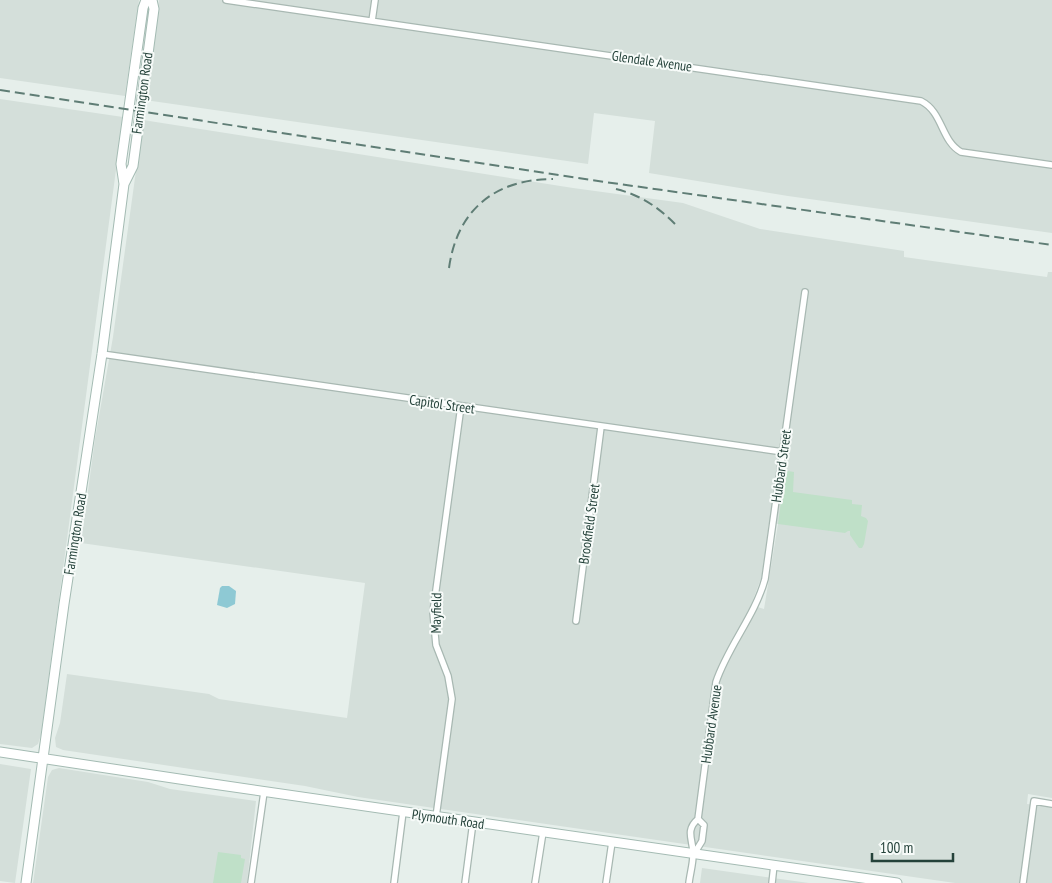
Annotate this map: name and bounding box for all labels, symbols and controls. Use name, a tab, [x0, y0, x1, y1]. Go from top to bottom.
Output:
street label: Glendale Avenue	[611, 46, 693, 76]
street label: Farmington Road	[127, 51, 157, 135]
street label: Capitol Street	[408, 390, 476, 418]
street label: Hubbard Street	[767, 428, 795, 503]
street label: Brookfield Street	[574, 482, 604, 565]
street label: Farmington Road	[60, 492, 90, 576]
street label: Mayfield	[427, 592, 445, 634]
street label: Hubbard Avenue	[697, 683, 725, 764]
street label: Plymouth Road	[411, 805, 485, 833]
scale bar	[872, 830, 953, 862]
text: 100 m	[880, 838, 913, 857]

